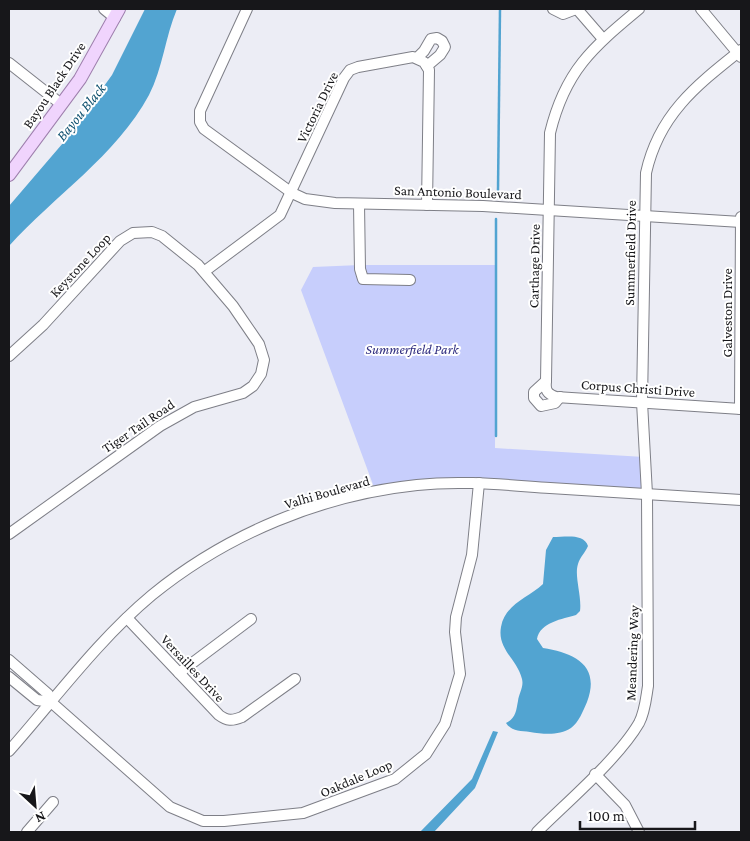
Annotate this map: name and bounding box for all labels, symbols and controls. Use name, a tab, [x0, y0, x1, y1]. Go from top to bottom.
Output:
street label: Bayou Black Drive	[19, 39, 89, 131]
street label: Victoria Drive	[293, 69, 341, 145]
water label: Bayou Black	[52, 80, 110, 144]
street label: San Antonio Boulevard	[394, 182, 523, 202]
street label: Summerfield Drive	[621, 200, 639, 306]
street label: Carthage Drive	[525, 224, 543, 308]
street label: Keystone Loop	[46, 230, 114, 300]
street label: Galveston Drive	[719, 268, 735, 358]
park label: Summerfield Park	[365, 341, 459, 357]
street label: Corpus Christi Drive	[580, 376, 696, 400]
street label: Tiger Tail Road	[99, 396, 178, 456]
street label: Valhi Boulevard	[282, 472, 372, 512]
street label: Meandering Way	[622, 604, 642, 701]
street label: Versailles Drive	[158, 631, 228, 705]
street label: Oakdale Loop	[317, 756, 395, 800]
north arrow	[10, 781, 60, 831]
scale bar	[580, 798, 695, 830]
text: N	[32, 808, 48, 827]
text: 100 m	[588, 808, 625, 824]

